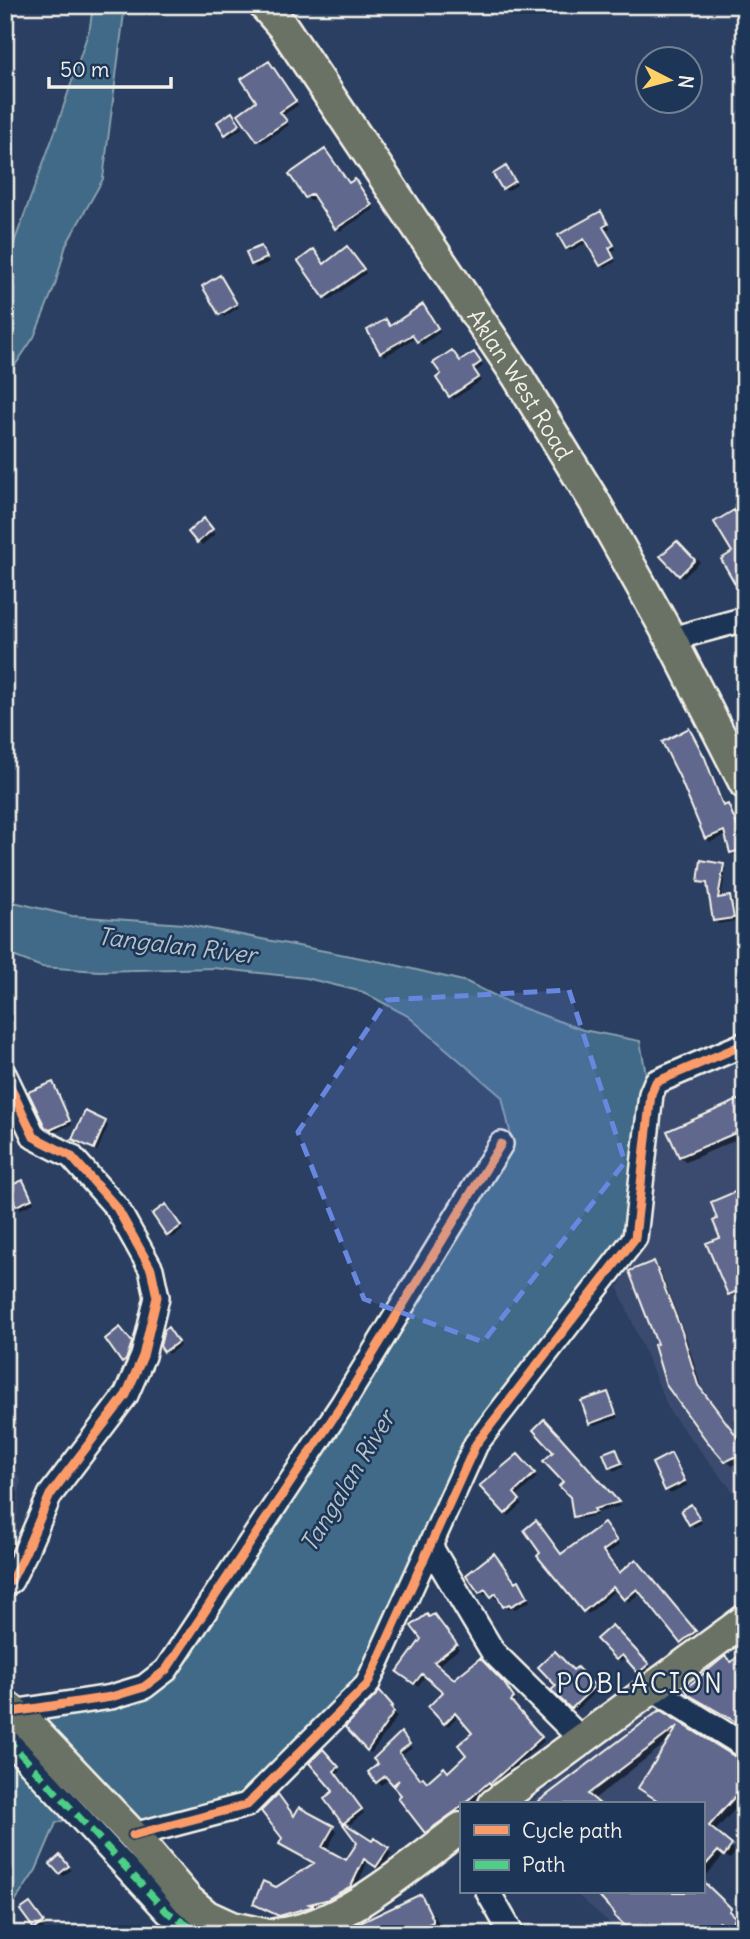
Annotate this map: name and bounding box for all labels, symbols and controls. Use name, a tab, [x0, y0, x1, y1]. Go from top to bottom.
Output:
scale bar	[49, 46, 172, 90]
north arrow	[634, 46, 704, 116]
text: 50 m	[60, 56, 109, 83]
text: N	[673, 74, 699, 90]
street label: Aklan West Road	[462, 303, 580, 465]
water label: Tangalan River	[96, 920, 261, 970]
water label: Tangalan River	[293, 1402, 403, 1557]
district label: POBLACION	[556, 1667, 724, 1700]
legend	[460, 1802, 704, 1894]
text: Cycle path	[522, 1817, 622, 1844]
text: Path	[522, 1851, 565, 1878]

